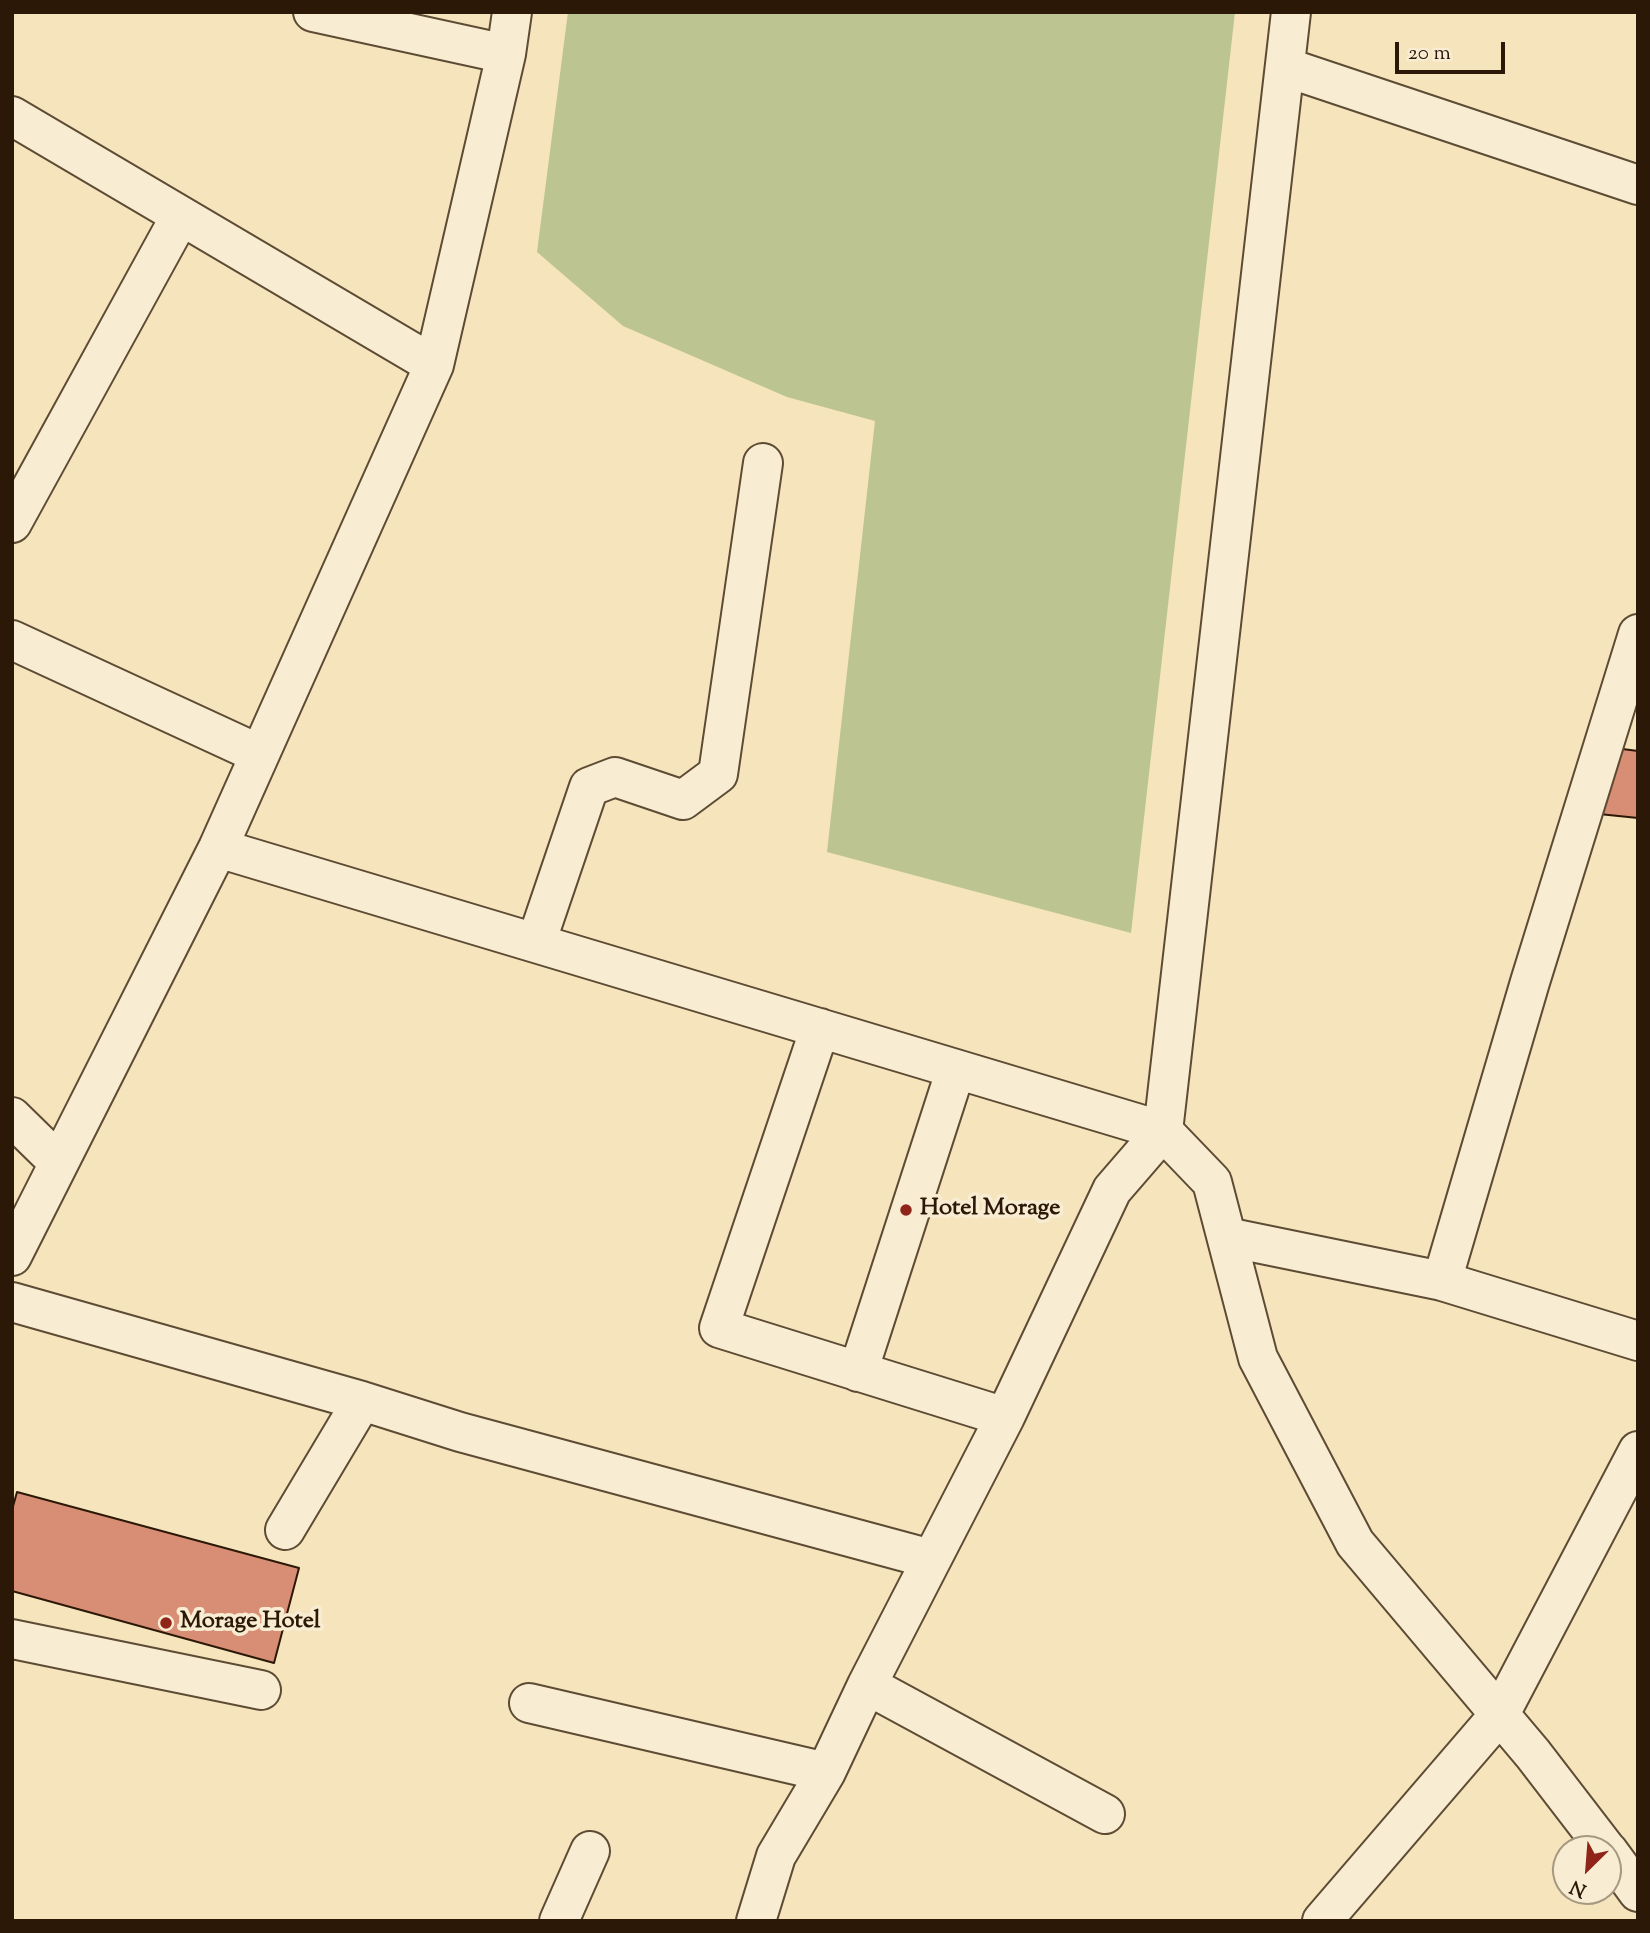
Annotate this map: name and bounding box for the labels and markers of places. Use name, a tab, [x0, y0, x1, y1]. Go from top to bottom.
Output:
place label: Hotel Morage	[920, 1196, 1060, 1224]
marker: Hotel Morage	[898, 1202, 914, 1218]
place label: Morage Hotel	[180, 1609, 320, 1637]
marker: Morage Hotel	[158, 1615, 174, 1631]

